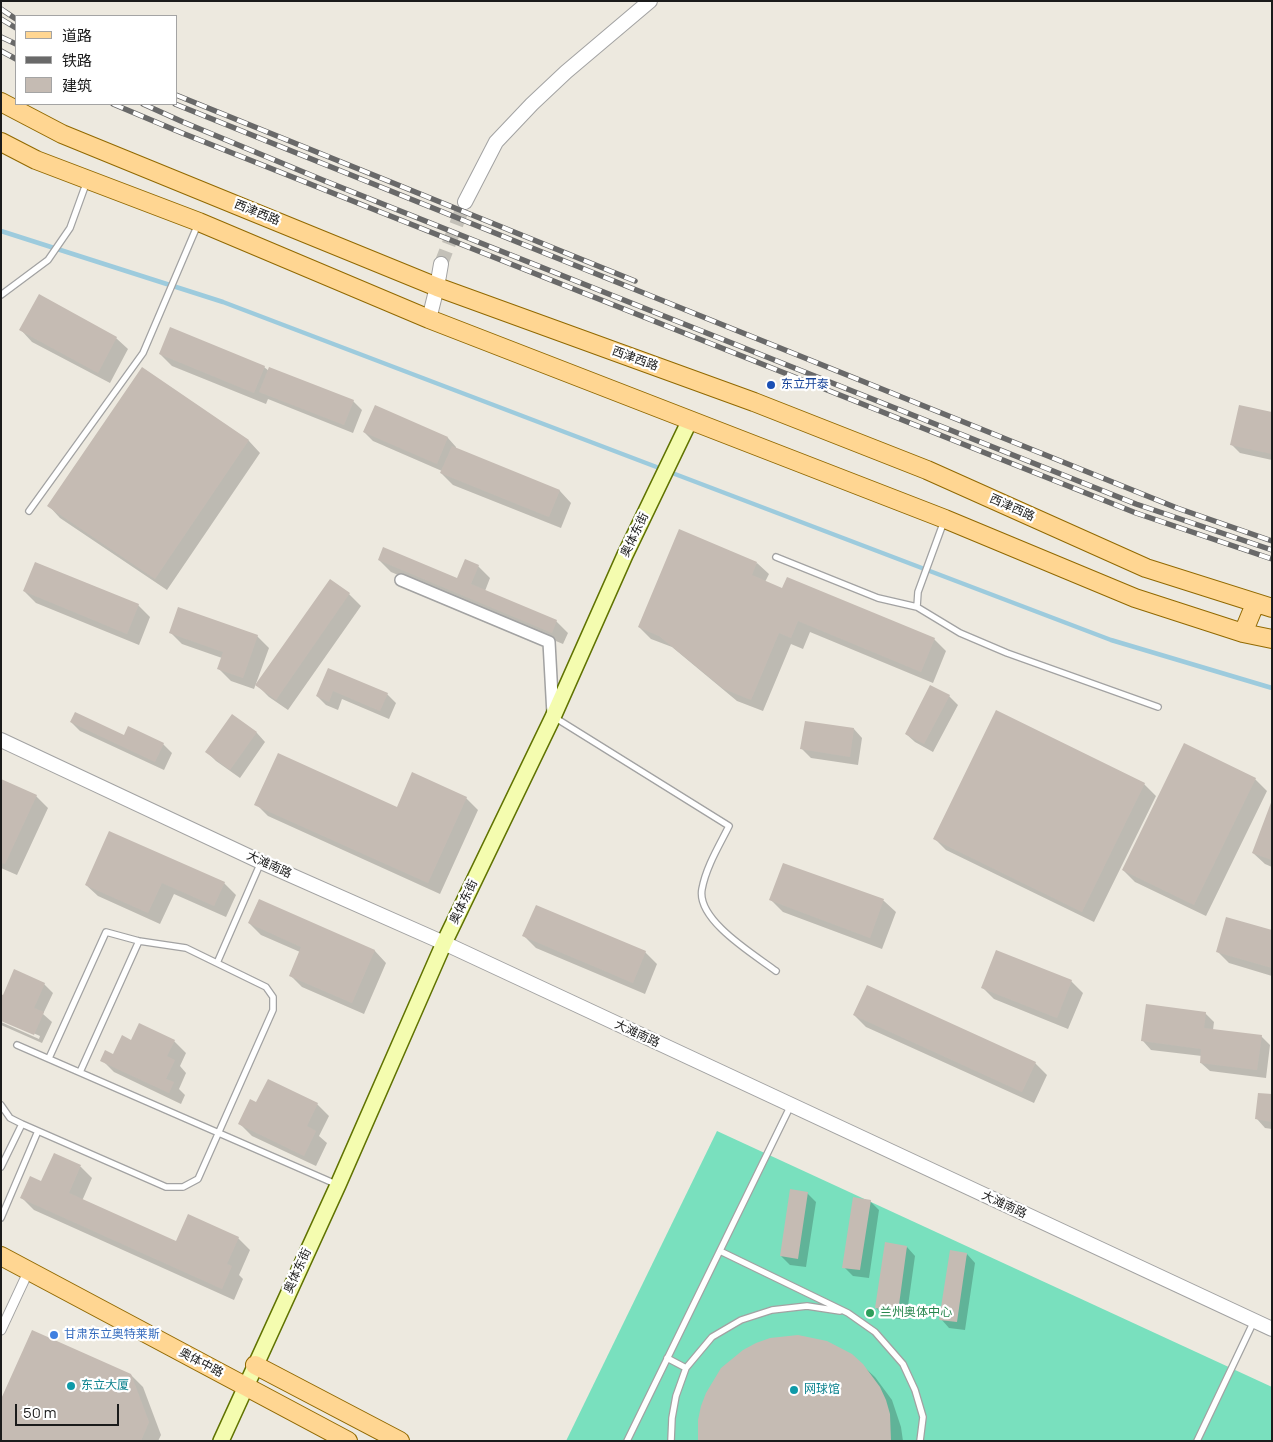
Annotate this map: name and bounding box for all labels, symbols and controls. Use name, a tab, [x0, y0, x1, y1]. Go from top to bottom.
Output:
legend	[15, 15, 178, 105]
text: 道路	[62, 25, 92, 46]
text: 铁路	[62, 50, 92, 71]
text: 建筑	[62, 75, 92, 96]
street label: 西津西路	[232, 197, 282, 229]
street label: 西津西路	[610, 344, 660, 374]
place label: 东立开泰	[781, 378, 829, 392]
marker: 东立开泰	[765, 379, 777, 391]
street label: 西津西路	[987, 492, 1037, 524]
street label: 奥体东街	[618, 510, 652, 560]
street label: 大滩南路	[244, 849, 294, 881]
street label: 奥体东街	[447, 877, 481, 927]
street label: 大滩南路	[612, 1017, 662, 1051]
street label: 大滩南路	[979, 1188, 1029, 1222]
street label: 奥体东街	[281, 1246, 315, 1296]
place label: 兰州奥体中心	[880, 1306, 952, 1320]
marker: 兰州奥体中心	[864, 1307, 876, 1319]
place label: 甘肃东立奥特莱斯	[64, 1328, 160, 1342]
marker: 甘肃东立奥特莱斯	[48, 1329, 60, 1341]
street label: 奥体中路	[176, 1345, 226, 1381]
place label: 东立大厦	[81, 1379, 129, 1393]
marker: 东立大厦	[65, 1380, 77, 1392]
place label: 网球馆	[804, 1383, 840, 1397]
marker: 网球馆	[788, 1384, 800, 1396]
scale bar	[18, 1394, 121, 1426]
text: 50 m	[23, 1402, 57, 1423]

